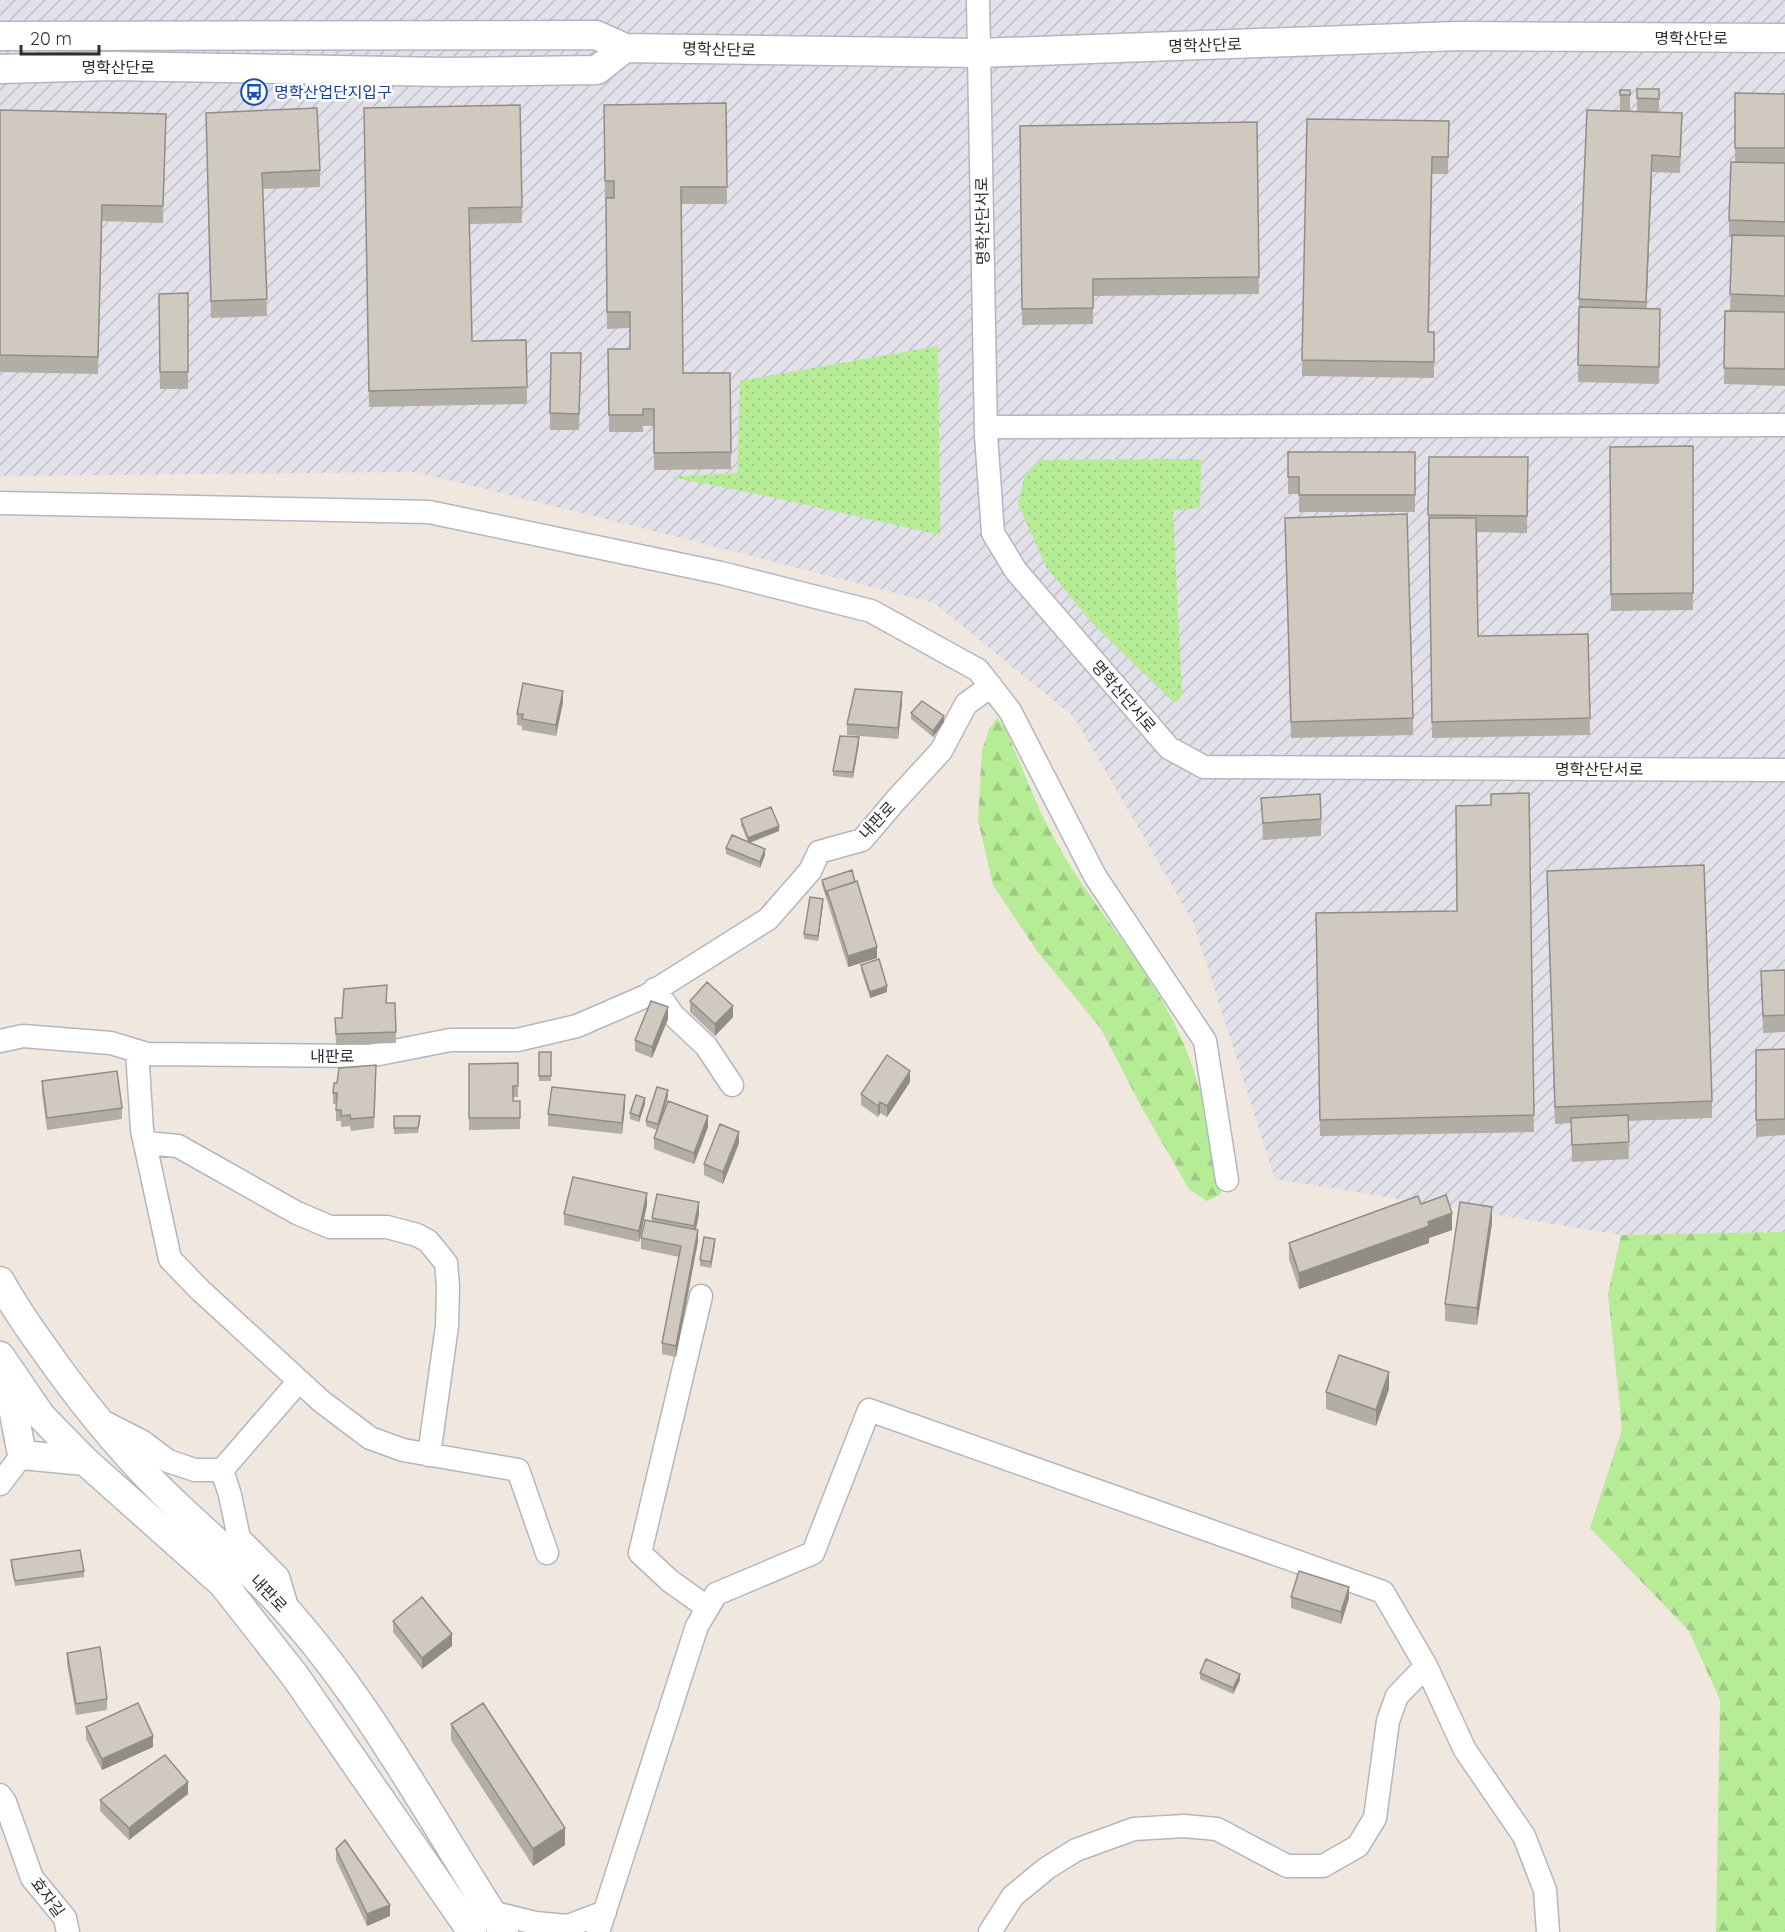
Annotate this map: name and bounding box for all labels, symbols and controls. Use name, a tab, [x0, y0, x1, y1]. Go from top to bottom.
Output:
scale bar	[21, 18, 99, 56]
text: 20 m	[30, 27, 72, 50]
street label: 명학산단로	[1654, 28, 1728, 48]
street label: 명학산단로	[1168, 34, 1242, 56]
street label: 명학산단로	[682, 38, 756, 60]
street label: 명학산단로	[81, 57, 155, 77]
bus stop icon: 명학산업단지입구	[239, 77, 269, 107]
place label: 명학산업단지입구	[274, 82, 392, 102]
street label: 명학산단서로	[971, 176, 993, 265]
street label: 명학산단서로	[1087, 656, 1161, 736]
street label: 명학산단서로	[1555, 759, 1643, 779]
street label: 내판로	[855, 797, 900, 843]
street label: 내판로	[310, 1046, 354, 1066]
street label: 내판로	[246, 1570, 292, 1616]
street label: 효자길	[27, 1873, 69, 1921]

